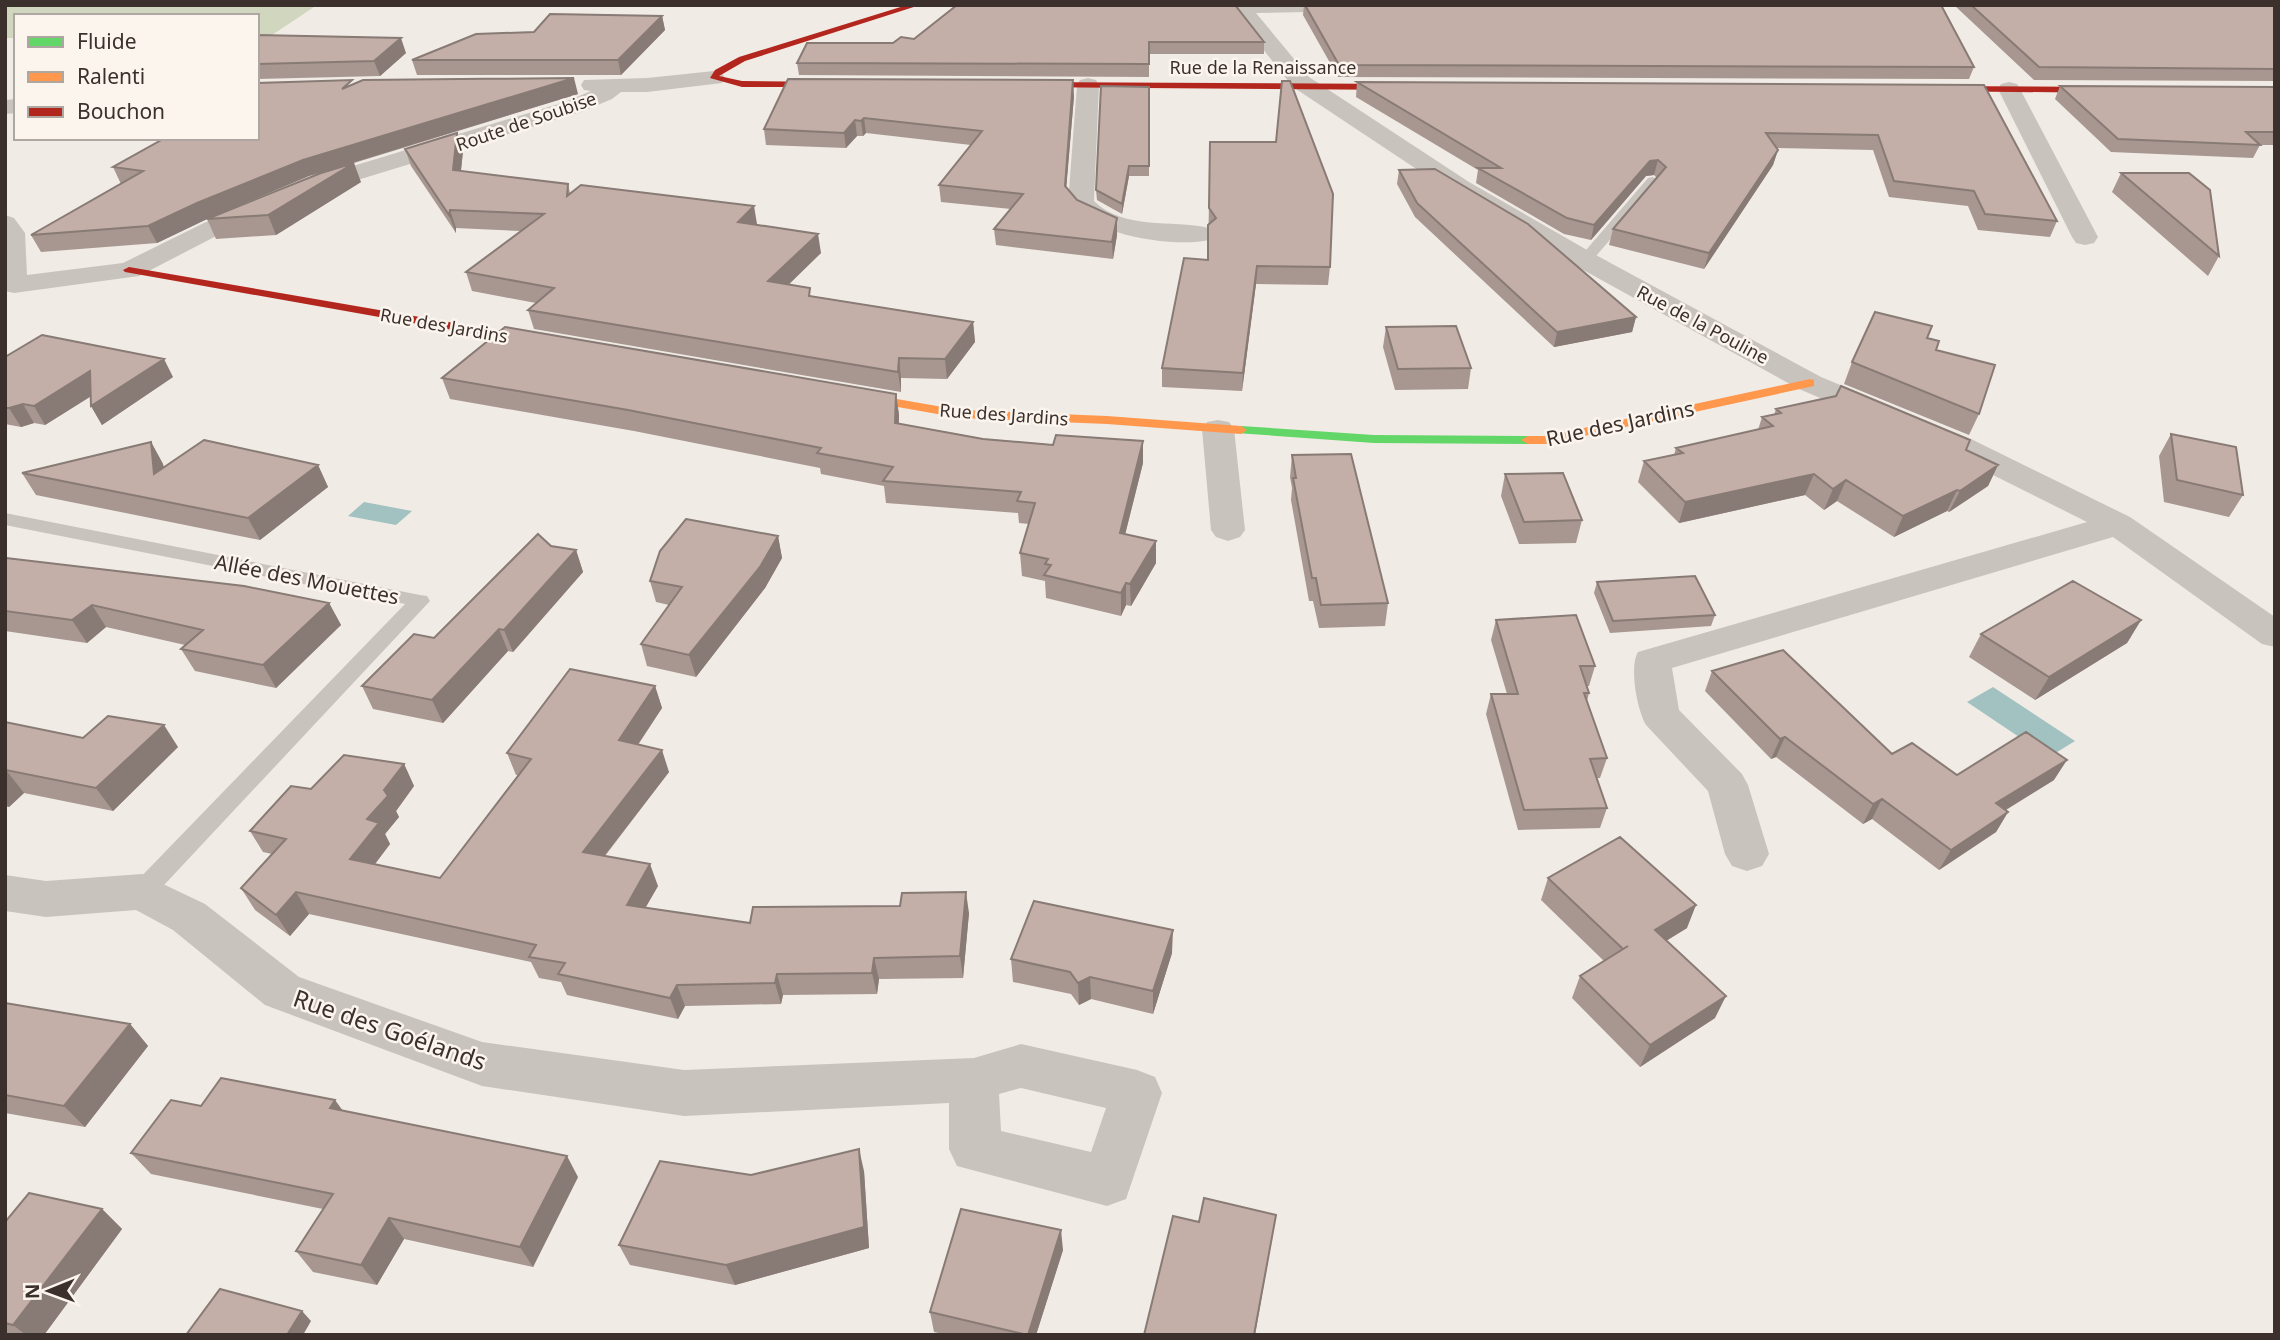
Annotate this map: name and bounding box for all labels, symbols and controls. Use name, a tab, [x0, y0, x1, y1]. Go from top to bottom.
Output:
legend	[14, 14, 259, 140]
text: Fluide	[77, 27, 136, 55]
street label: Rue de la Renaissance	[1170, 55, 1356, 79]
text: Ralenti	[77, 62, 145, 90]
street label: Route de Soubise	[453, 86, 599, 156]
text: Bouchon	[77, 97, 165, 125]
street label: Rue de la Pouline	[1633, 279, 1773, 369]
street label: Rue des Jardins	[378, 302, 510, 348]
street label: Rue des Jardins	[1543, 394, 1697, 452]
street label: Rue des Jardins	[939, 398, 1069, 430]
street label: Allée des Mouettes	[212, 547, 402, 611]
street label: Rue des Goélands	[289, 981, 491, 1077]
north arrow	[14, 1256, 84, 1326]
text: N	[19, 1283, 45, 1299]

